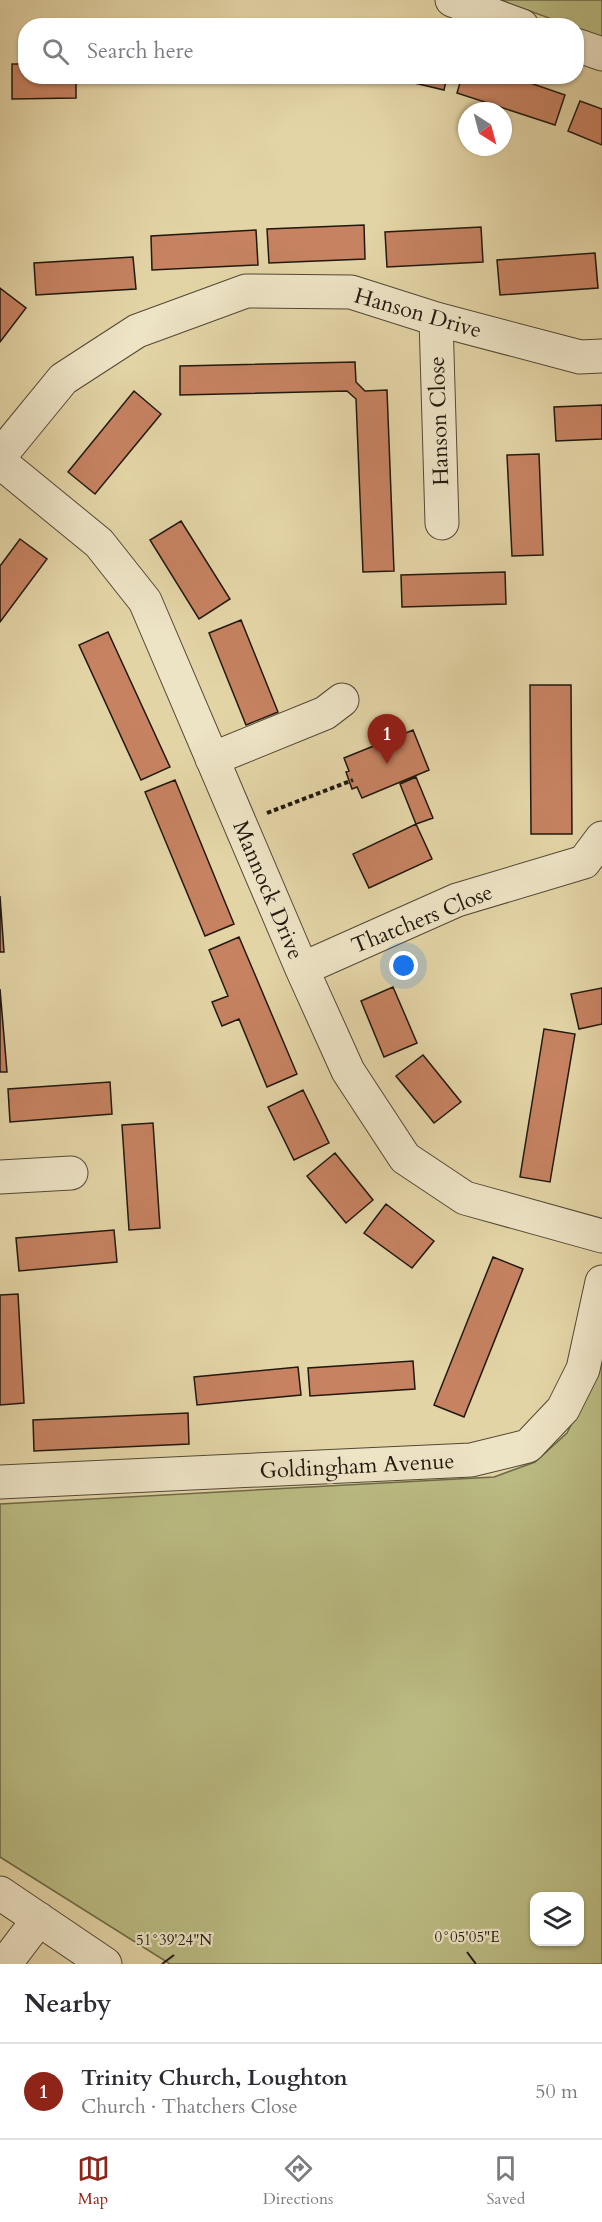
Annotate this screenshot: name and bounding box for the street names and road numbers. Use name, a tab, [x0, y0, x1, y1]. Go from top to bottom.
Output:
street label: Hanson Drive	[351, 280, 485, 346]
street label: Hanson Close	[422, 356, 456, 486]
street label: Mannock Drive	[225, 816, 311, 964]
street label: Thatchers Close	[347, 877, 497, 961]
street label: Goldingham Avenue	[259, 1446, 455, 1486]

